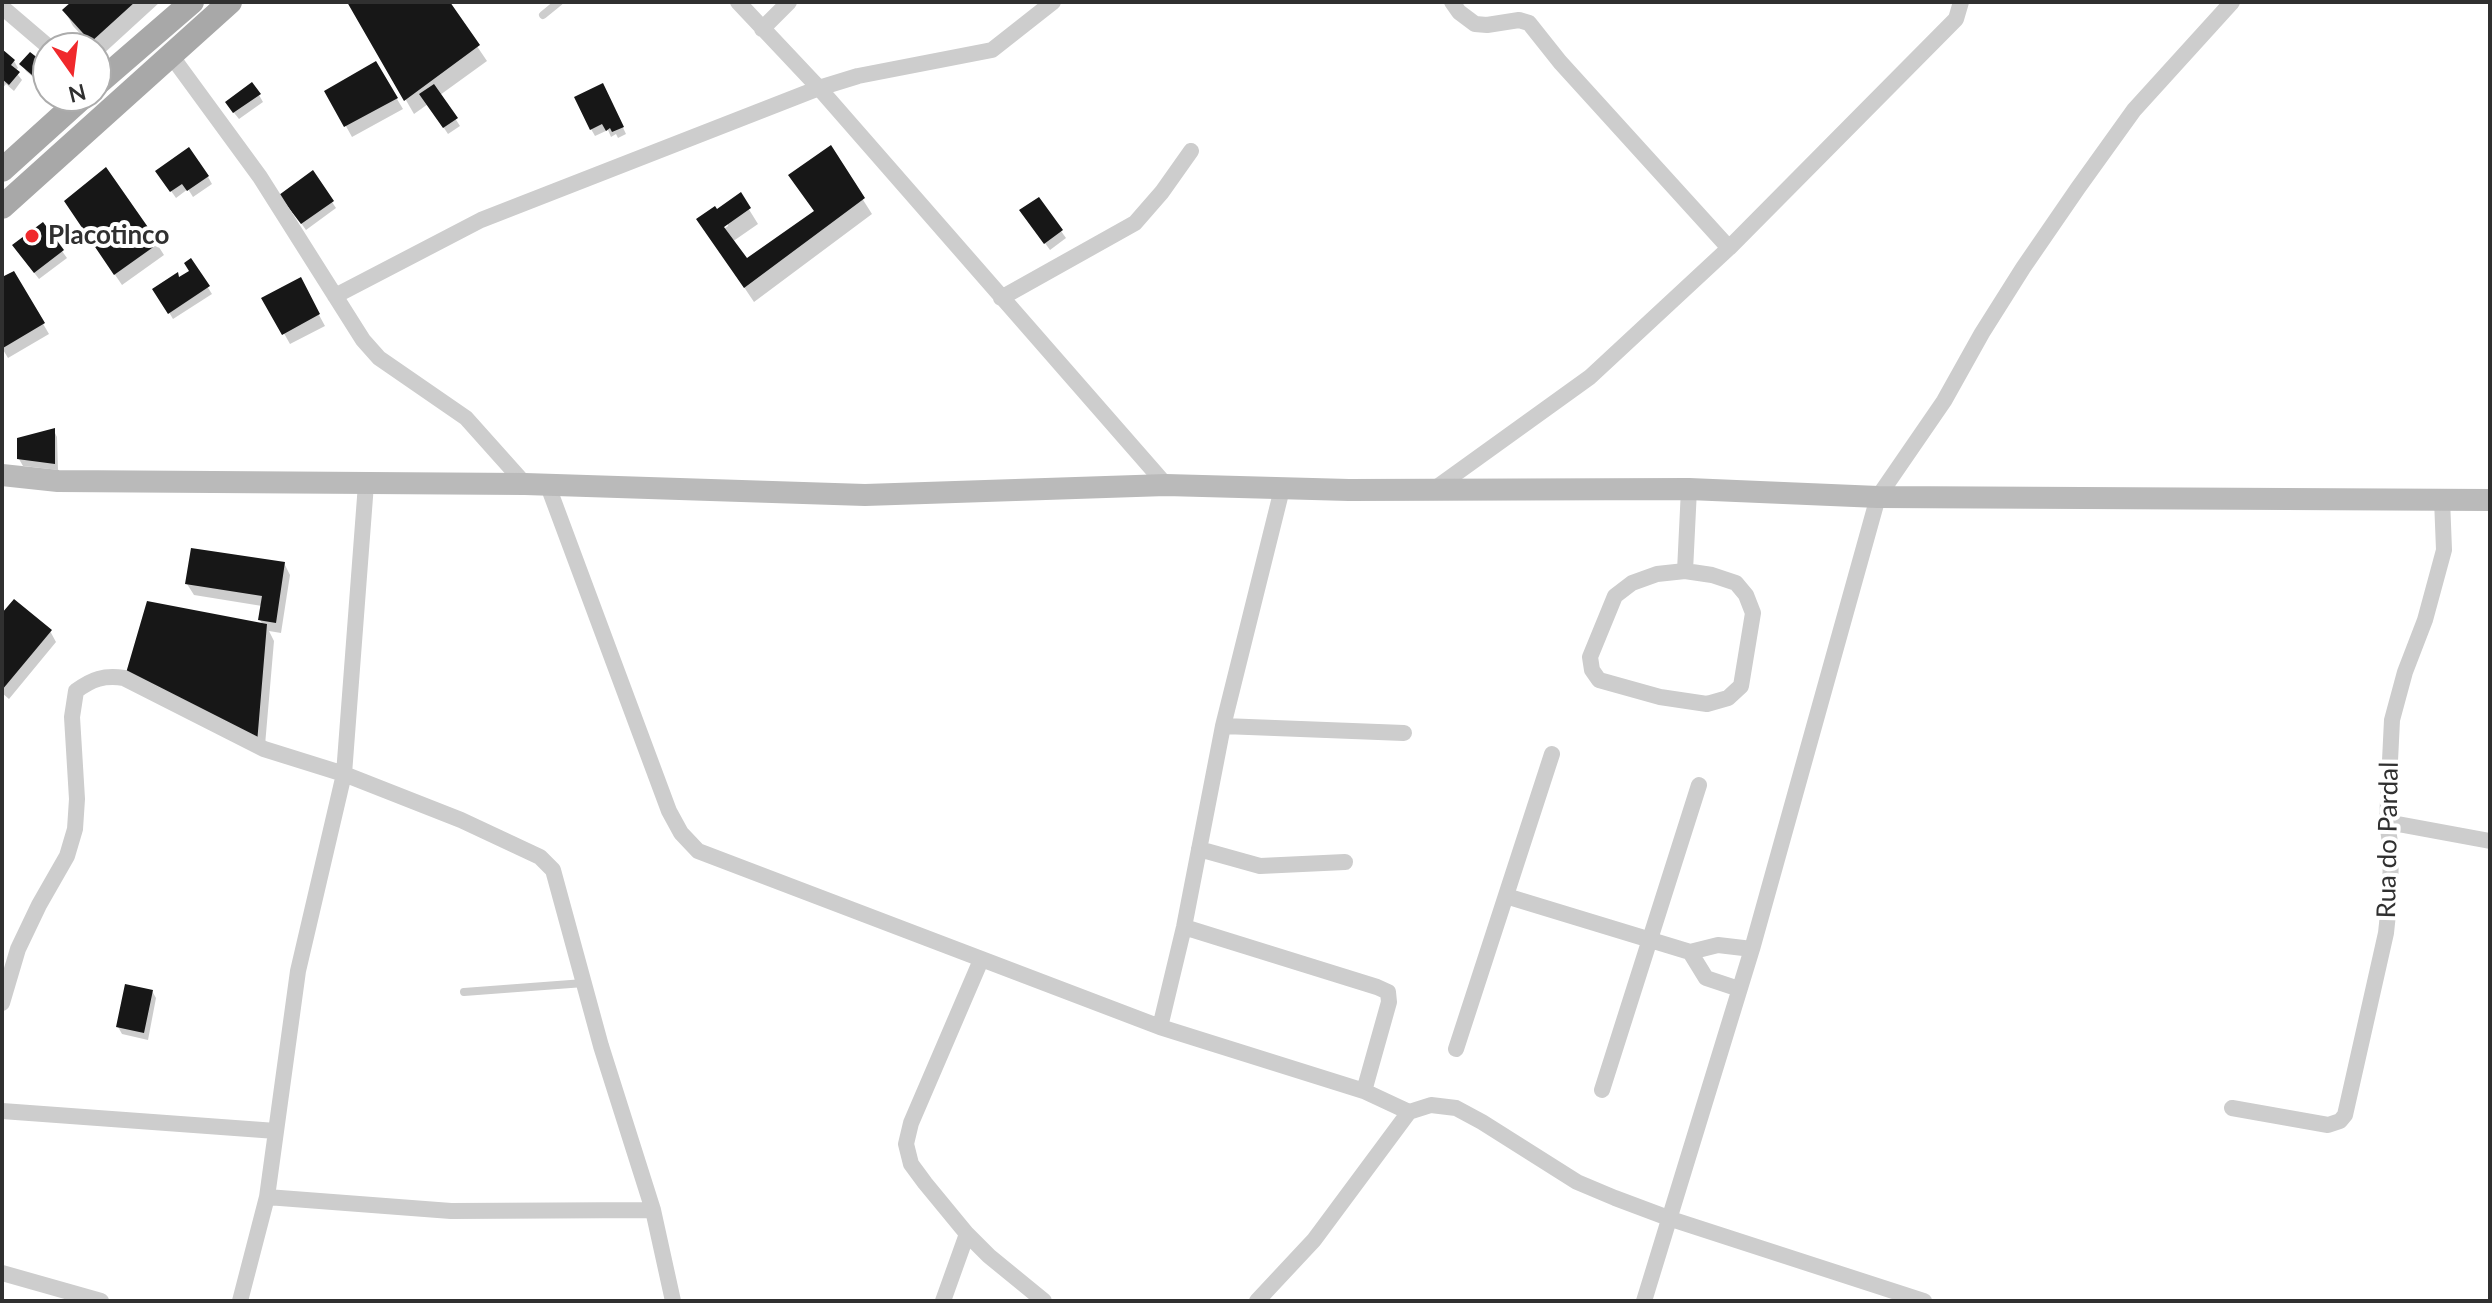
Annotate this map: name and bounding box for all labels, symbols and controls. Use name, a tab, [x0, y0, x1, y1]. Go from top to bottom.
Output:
north arrow	[32, 32, 112, 112]
text: N	[66, 79, 89, 109]
place label: Placotinco	[48, 220, 169, 252]
marker: Placotinco	[23, 227, 41, 245]
street label: Rua do Pardal	[2371, 761, 2405, 919]

